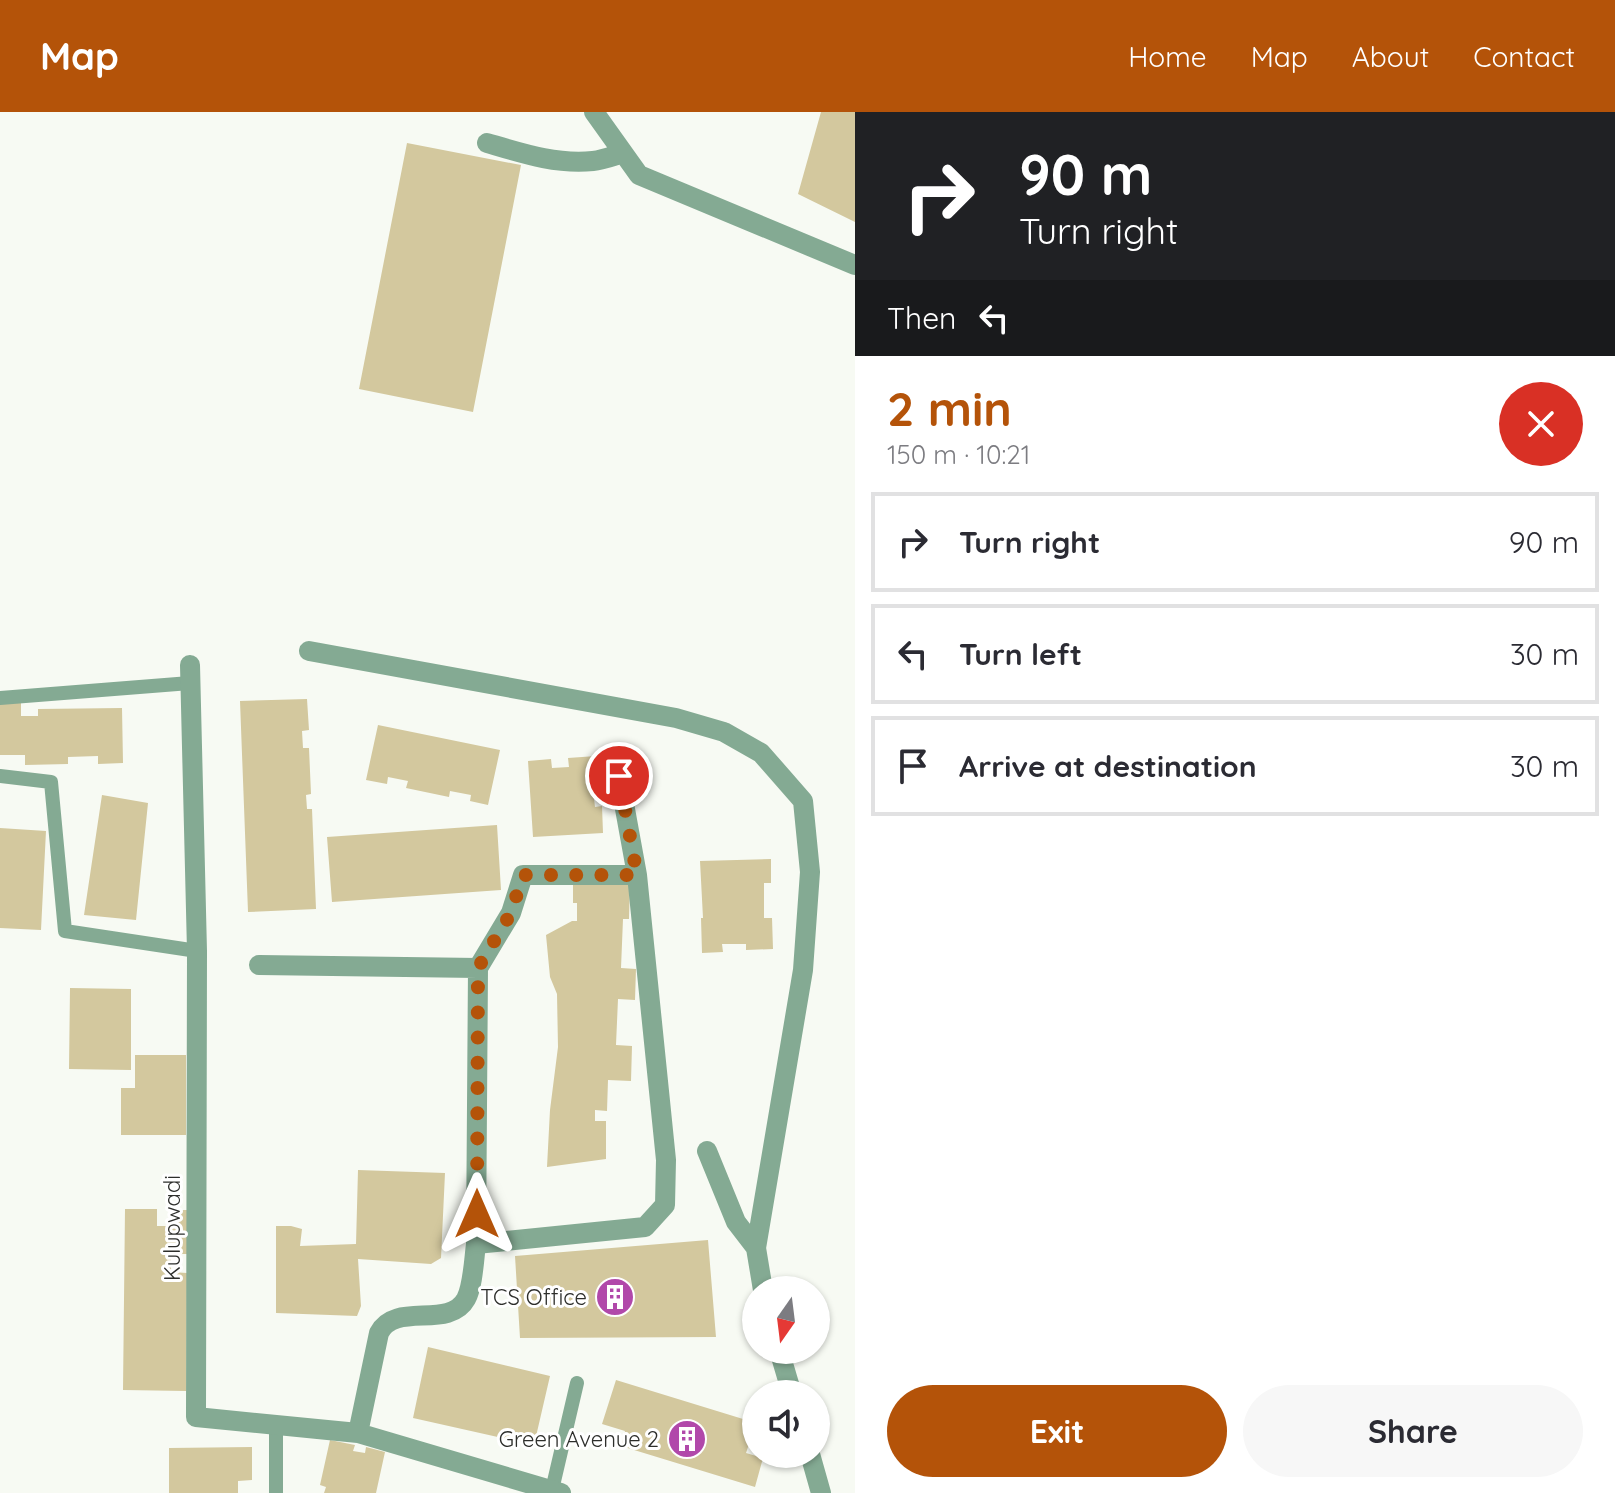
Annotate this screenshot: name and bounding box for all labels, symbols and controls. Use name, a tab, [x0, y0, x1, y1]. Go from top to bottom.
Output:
text: Map	[40, 32, 119, 80]
text: Home	[1128, 39, 1207, 74]
text: Map	[1251, 39, 1308, 74]
text: About	[1352, 39, 1429, 74]
text: Contact	[1473, 39, 1575, 74]
text: 90 m	[1019, 139, 1153, 209]
icon: right	[887, 144, 991, 248]
text: Turn right	[1019, 208, 1178, 253]
icon: left	[972, 296, 1016, 340]
text: Then	[887, 299, 956, 337]
text: 2 min	[887, 378, 1012, 438]
button: close	[1499, 382, 1583, 466]
text: 150 m · 10:21	[887, 438, 1030, 471]
icon: right	[891, 520, 935, 564]
text: Turn right	[959, 523, 1100, 561]
text: 90 m	[1509, 523, 1579, 561]
icon: left	[891, 632, 935, 676]
text: Turn left	[959, 635, 1082, 673]
text: 30 m	[1510, 635, 1579, 673]
pin	[585, 742, 653, 810]
icon: arrive	[891, 744, 935, 788]
text: Arrive at destination	[959, 747, 1257, 785]
text: 30 m	[1510, 747, 1579, 785]
icon: arrive	[597, 754, 641, 798]
position arrow	[435, 1172, 519, 1256]
street label: Kulupwadi	[158, 1175, 186, 1281]
building icon: TCS Office	[594, 1276, 636, 1318]
north arrow	[742, 1276, 830, 1364]
map controls	[742, 1276, 830, 1468]
place label: TCS Office	[480, 1283, 587, 1311]
button: sound	[742, 1380, 830, 1468]
button: Exit	[887, 1385, 1227, 1477]
button: Share	[1243, 1385, 1583, 1477]
building icon: Green Avenue 2	[666, 1418, 708, 1460]
place label: Green Avenue 2	[499, 1425, 659, 1453]

